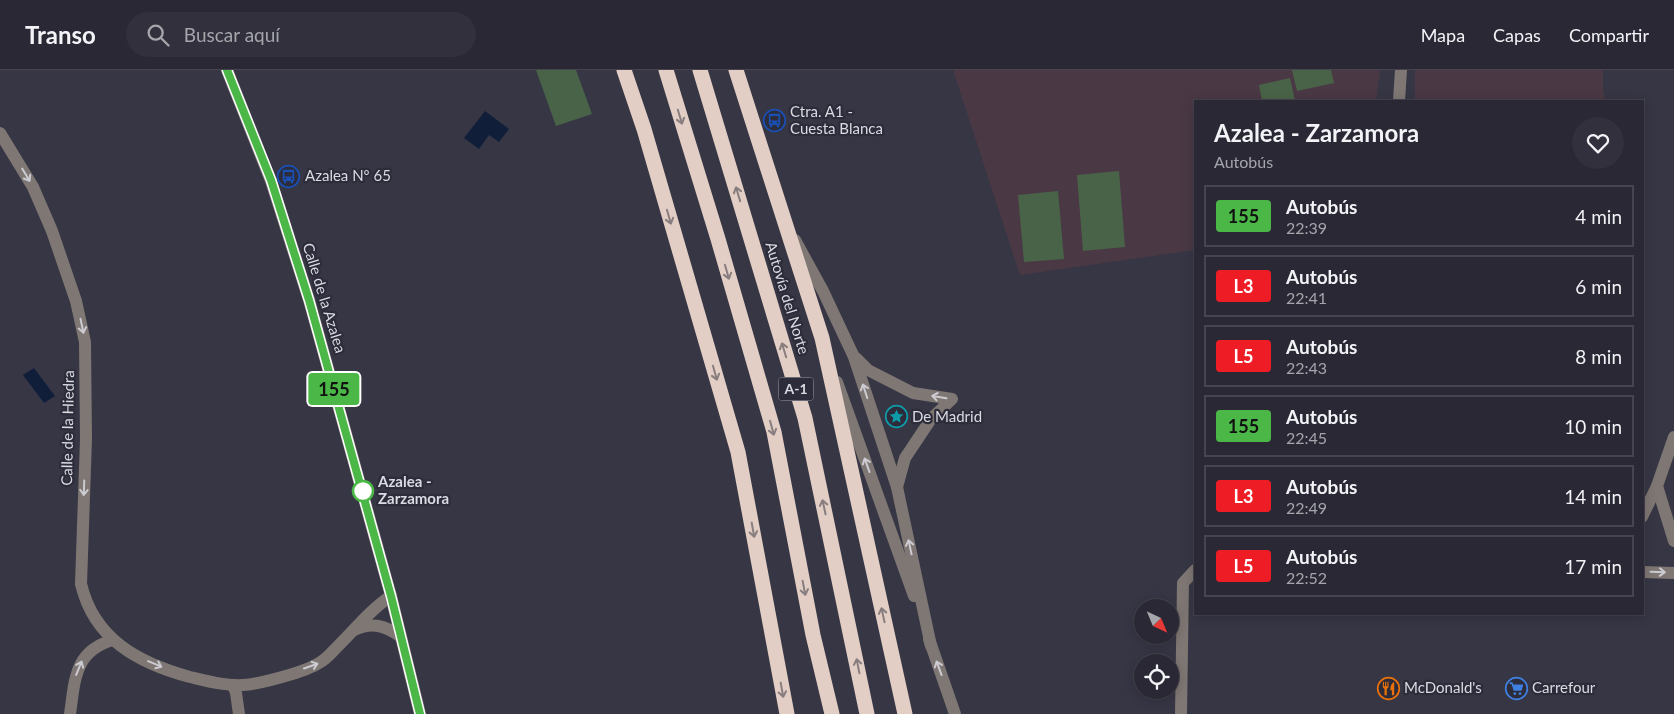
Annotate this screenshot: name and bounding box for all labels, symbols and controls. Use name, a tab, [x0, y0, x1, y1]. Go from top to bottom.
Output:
search box	[126, 12, 476, 57]
text: Transo	[25, 20, 96, 49]
icon: search	[144, 21, 172, 49]
text: Buscar aquí	[184, 23, 280, 46]
text: Mapa	[1421, 24, 1465, 46]
text: Capas	[1493, 24, 1541, 46]
text: Compartir	[1569, 24, 1649, 46]
place label: Ctra. A1 - Cuesta Blanca	[790, 102, 883, 137]
one-way arrow	[676, 108, 685, 124]
bus stop icon: Ctra. A1 - Cuesta Blanca	[762, 109, 786, 133]
button: heart	[1572, 117, 1624, 169]
text: Azalea - Zarzamora	[1214, 118, 1419, 147]
text: Autobús	[1214, 152, 1273, 171]
bus stop icon: Azalea Nº 65	[277, 164, 301, 188]
place label: Azalea Nº 65	[305, 166, 391, 184]
one-way arrow	[21, 167, 31, 181]
one-way arrow	[732, 187, 742, 203]
text: Autobús	[1286, 195, 1357, 218]
text: 155	[1228, 205, 1259, 227]
text: 4 min	[1575, 205, 1622, 228]
one-way arrow	[665, 208, 675, 224]
text: 22:39	[1286, 218, 1327, 237]
street label: Autovía del Norte	[762, 239, 814, 356]
street label: Calle de la Azalea	[300, 241, 350, 355]
one-way arrow	[723, 264, 733, 280]
text: Autobús	[1286, 265, 1357, 288]
text: L3	[1234, 275, 1253, 297]
text: 6 min	[1575, 275, 1622, 298]
text: 22:41	[1286, 288, 1327, 307]
one-way arrow	[77, 318, 87, 334]
text: Autobús	[1286, 335, 1357, 358]
one-way arrow	[779, 342, 789, 358]
text: L5	[1234, 345, 1253, 367]
text: 8 min	[1575, 345, 1622, 368]
text: 22:43	[1286, 358, 1327, 377]
one-way arrow	[711, 364, 721, 380]
street label: Calle de la Hiedra	[57, 370, 77, 486]
line badge: 155	[305, 373, 363, 405]
text: 155	[318, 378, 350, 400]
road number: A-1	[778, 378, 814, 400]
one-way arrow	[860, 383, 870, 399]
one-way arrow	[931, 392, 947, 402]
place icon: De Madrid	[884, 405, 908, 429]
text: Autobús	[1286, 405, 1357, 428]
place label: De Madrid	[912, 407, 982, 425]
text: 155	[1228, 415, 1259, 437]
text: 10 min	[1564, 415, 1622, 438]
one-way arrow	[768, 420, 778, 436]
text: 22:45	[1286, 428, 1327, 447]
one-way arrow	[862, 458, 871, 474]
place label: Azalea - Zarzamora	[377, 472, 449, 507]
text: Autobús	[1286, 475, 1357, 498]
one-way arrow	[79, 480, 89, 496]
marker: Azalea - Zarzamora	[352, 480, 374, 502]
text: L3	[1234, 485, 1253, 507]
text: 14 min	[1564, 485, 1622, 508]
text: 22:49	[1286, 498, 1327, 517]
one-way arrow	[819, 500, 828, 516]
one-way arrow	[749, 522, 758, 538]
one-way arrow	[905, 539, 914, 555]
text: Autobús	[1286, 545, 1357, 568]
text: L5	[1234, 555, 1253, 577]
text: 17 min	[1564, 555, 1622, 578]
text: 22:52	[1286, 568, 1327, 587]
one-way arrow	[1650, 568, 1666, 577]
one-way arrow	[800, 579, 809, 595]
north arrow	[1134, 599, 1179, 644]
map controls	[1134, 599, 1179, 699]
one-way arrow	[878, 608, 887, 624]
button: locate	[1134, 654, 1179, 699]
one-way arrow	[852, 659, 862, 675]
one-way arrow	[147, 660, 162, 670]
one-way arrow	[75, 661, 84, 676]
one-way arrow	[303, 661, 319, 670]
one-way arrow	[934, 661, 943, 676]
restaurant icon: McDonald's	[1376, 676, 1400, 700]
supermarket icon: Carrefour	[1504, 676, 1528, 700]
place label: McDonald's	[1404, 678, 1482, 696]
place label: Carrefour	[1532, 678, 1596, 696]
one-way arrow	[778, 682, 788, 698]

